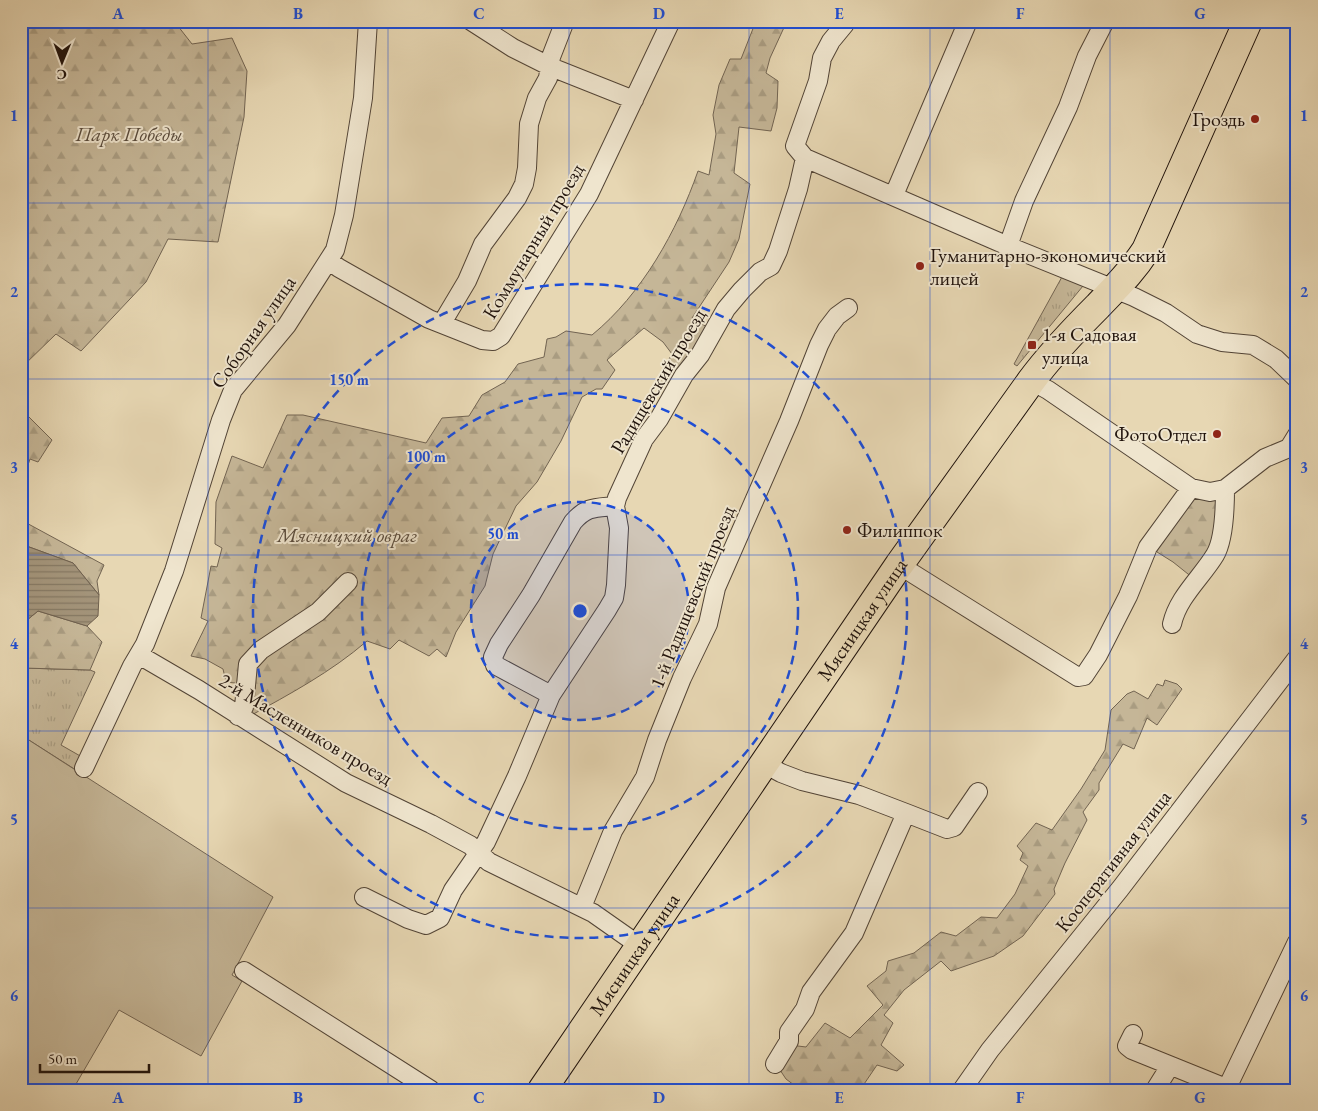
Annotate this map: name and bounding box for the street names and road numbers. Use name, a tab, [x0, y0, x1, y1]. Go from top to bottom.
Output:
street label: Коммунарный проезд	[476, 159, 590, 323]
street label: Соборная улица	[205, 271, 301, 393]
street label: Радищевский проезд	[604, 304, 712, 458]
street label: 1-й Радищевский проезд	[644, 502, 740, 692]
street label: Мясницкая улица	[811, 553, 913, 686]
street label: 2-й Масленников проезд	[215, 667, 397, 791]
street label: Кооперативная улица	[1049, 785, 1177, 937]
street label: Мясницкая улица	[583, 888, 685, 1021]

